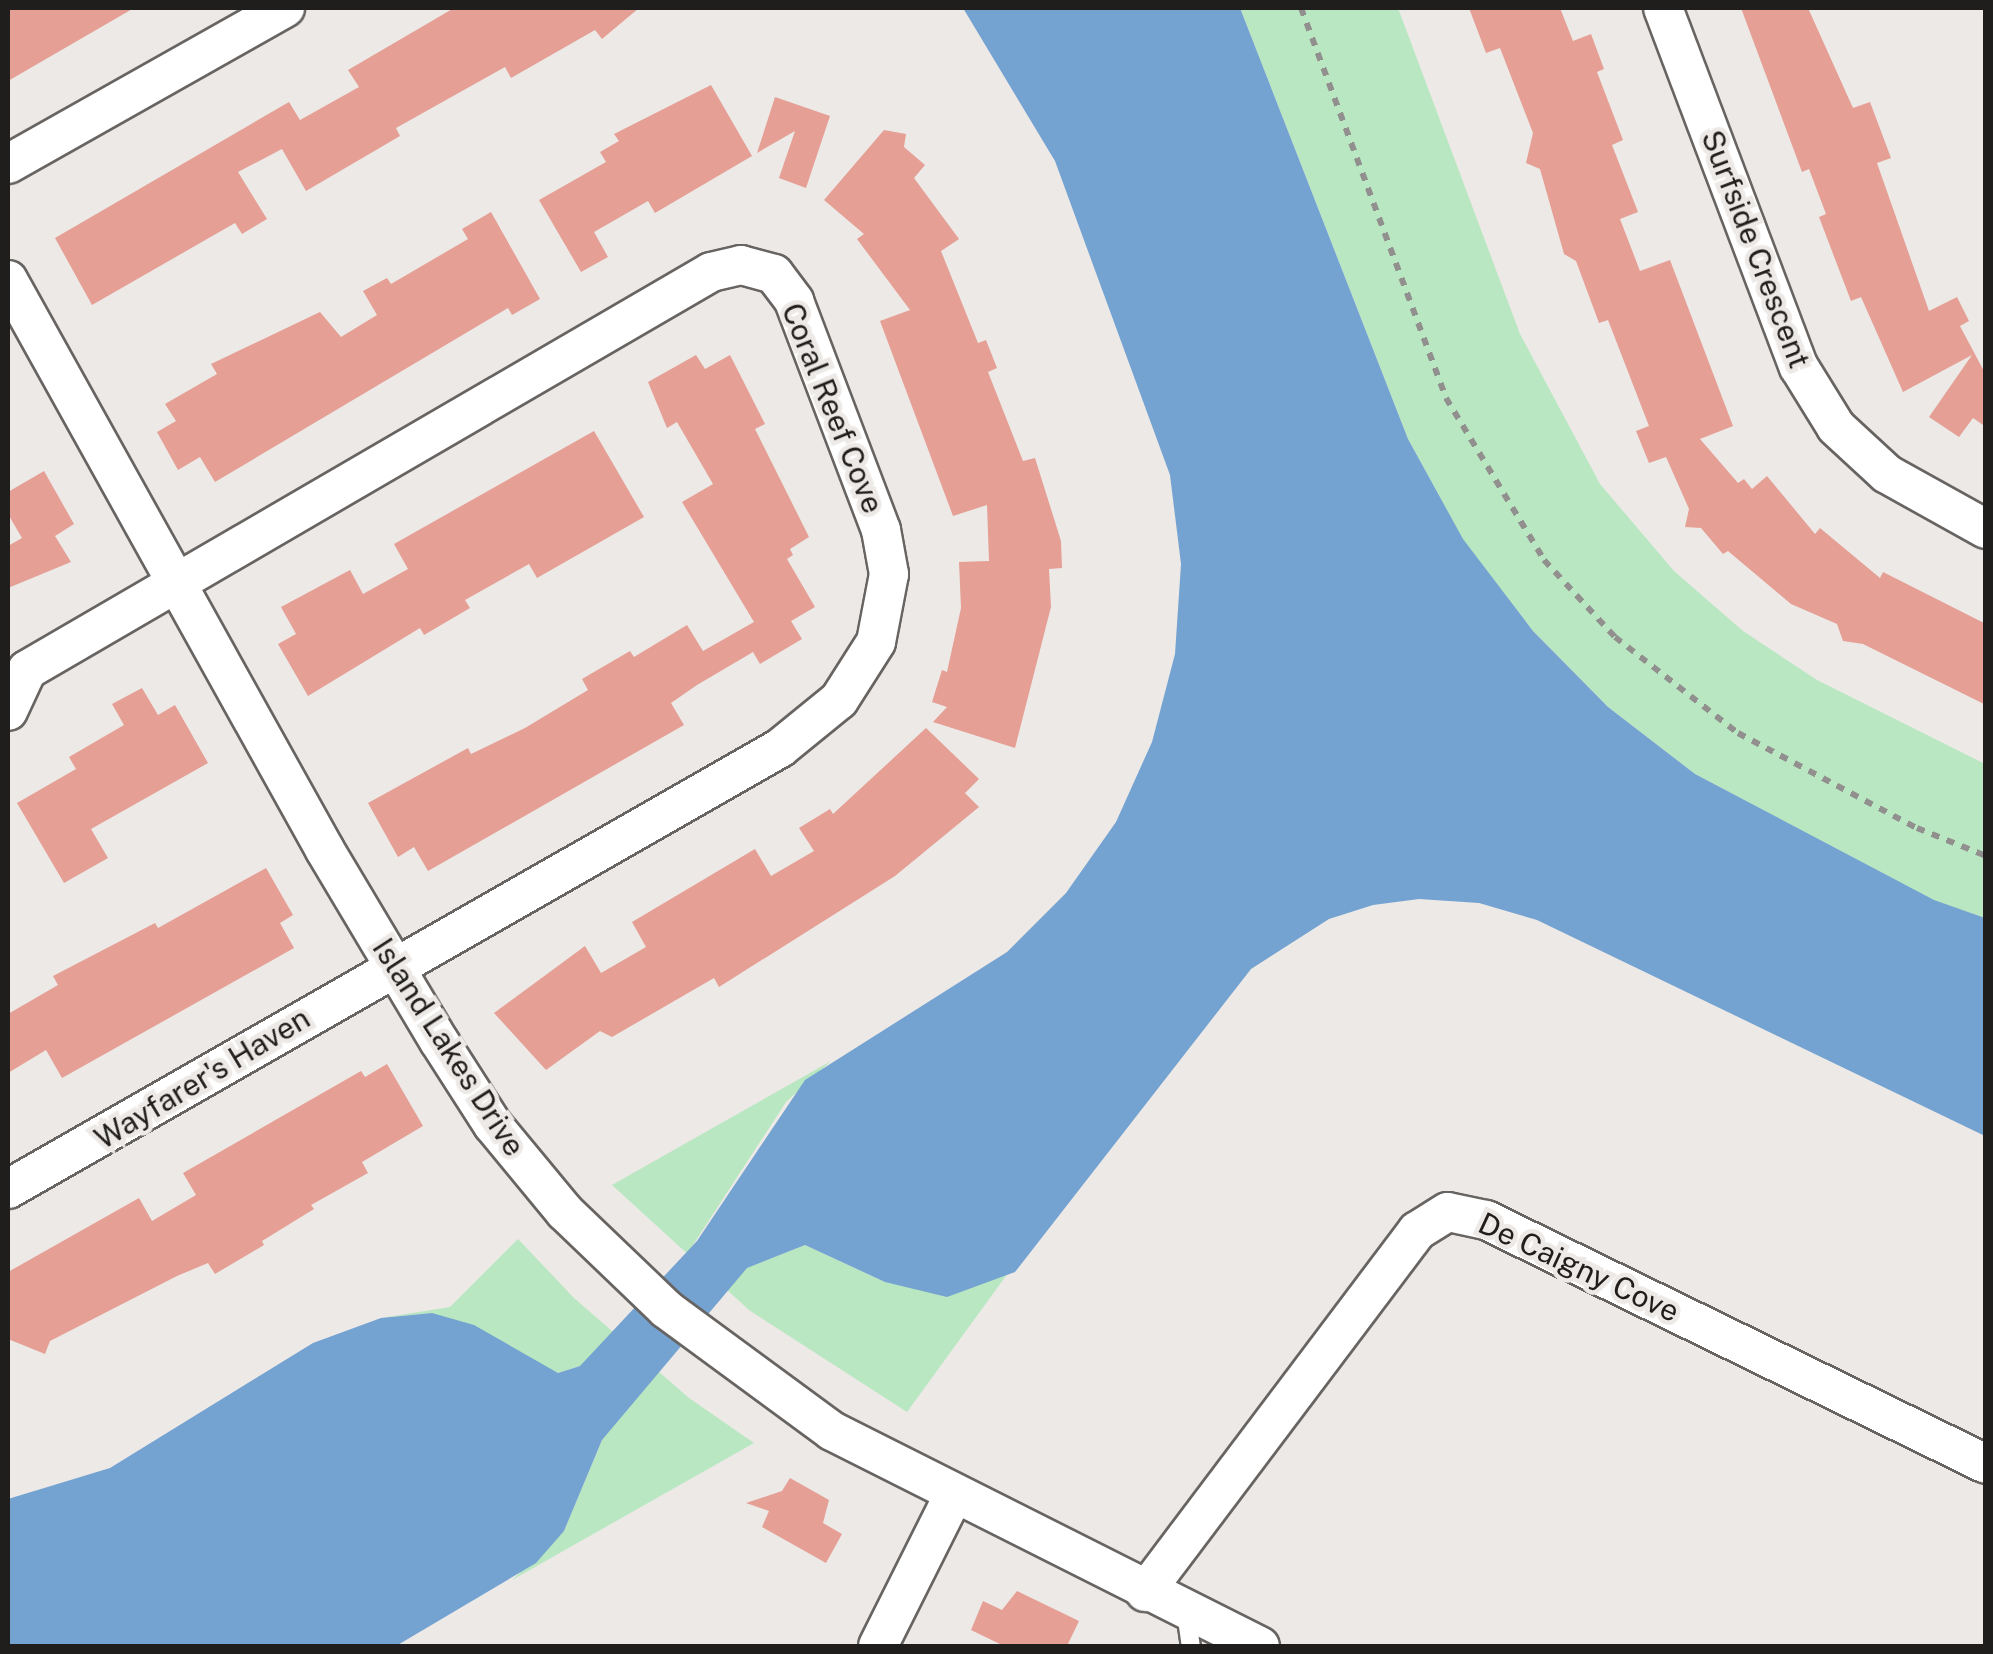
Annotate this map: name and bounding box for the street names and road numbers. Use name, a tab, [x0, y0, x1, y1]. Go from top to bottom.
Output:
street label: Surfside Crescent	[1694, 125, 1818, 373]
street label: Coral Reef Cove	[775, 298, 891, 518]
street label: Island Lakes Drive	[365, 931, 533, 1163]
street label: Wayfarer's Haven	[88, 1000, 316, 1156]
street label: De Caigny Cove	[1473, 1205, 1685, 1329]

